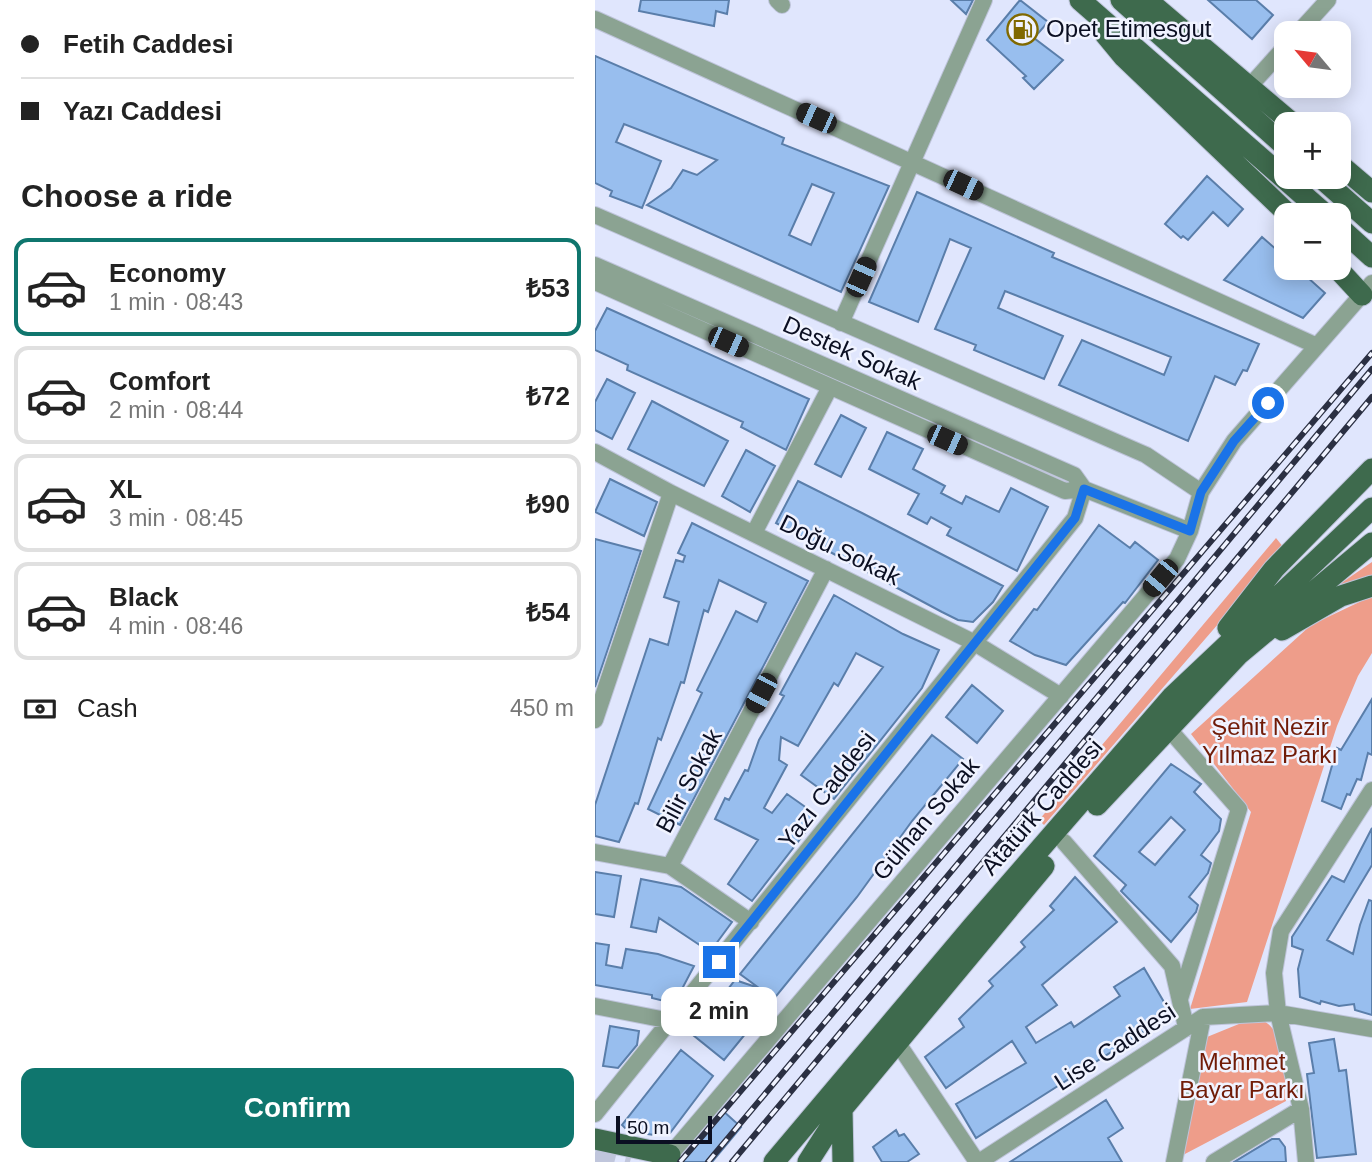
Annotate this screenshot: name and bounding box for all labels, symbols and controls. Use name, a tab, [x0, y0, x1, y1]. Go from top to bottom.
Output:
fuel station icon: Opet Etimesgut	[1006, 12, 1040, 46]
place label: Opet Etimesgut	[1046, 15, 1212, 42]
north arrow	[1274, 21, 1351, 98]
map controls	[1274, 21, 1351, 280]
text: Fetih Caddesi	[63, 29, 233, 59]
text: Yazı Caddesi	[63, 96, 222, 126]
car	[793, 100, 840, 136]
button: +	[1274, 112, 1351, 189]
car	[940, 167, 987, 203]
text: Choose a ride	[21, 178, 233, 214]
button: −	[1274, 203, 1351, 280]
car	[843, 254, 880, 300]
icon: car	[25, 256, 88, 319]
text: Economy	[109, 258, 226, 288]
text: ₺53	[526, 273, 570, 303]
text: 1 min · 08:43	[109, 289, 243, 315]
street label: Destek Sokak	[779, 310, 926, 395]
car	[705, 324, 752, 360]
icon: car	[25, 364, 88, 427]
text: Comfort	[109, 366, 210, 396]
text: ₺72	[526, 381, 570, 411]
route start	[1252, 387, 1284, 419]
text: 2 min · 08:44	[109, 397, 243, 423]
car	[924, 422, 971, 458]
icon: car	[25, 472, 88, 535]
text: XL	[109, 474, 142, 504]
text: ₺90	[526, 489, 570, 519]
text: 3 min · 08:45	[109, 505, 243, 531]
street label: Doğu Sokak	[776, 509, 906, 591]
car	[1139, 555, 1182, 601]
icon: car	[25, 580, 88, 643]
text: Black	[109, 582, 178, 612]
text: ₺54	[526, 597, 570, 627]
text: 4 min · 08:46	[109, 613, 243, 639]
car	[742, 670, 781, 716]
icon: cash	[21, 690, 59, 728]
text: Cash	[77, 693, 138, 723]
text: 450 m	[510, 695, 574, 721]
park label: Şehit Nezir Yılmaz Parkı	[1202, 713, 1338, 768]
street label: Bilir Sokak	[650, 723, 728, 837]
street label: Yazı Caddesi	[773, 726, 881, 854]
street label: Atatürk Caddesi	[975, 733, 1108, 880]
street label: Gülhan Sokak	[867, 751, 985, 885]
route end	[703, 946, 735, 978]
callout: 2 min	[661, 986, 777, 1036]
street label: Lise Caddesi	[1049, 997, 1180, 1096]
text: 2 min	[689, 998, 749, 1024]
park label: Mehmet Bayar Parkı	[1179, 1048, 1305, 1103]
button: Confirm	[21, 1068, 574, 1148]
scale bar	[616, 1113, 712, 1145]
text: 50 m	[627, 1117, 669, 1138]

